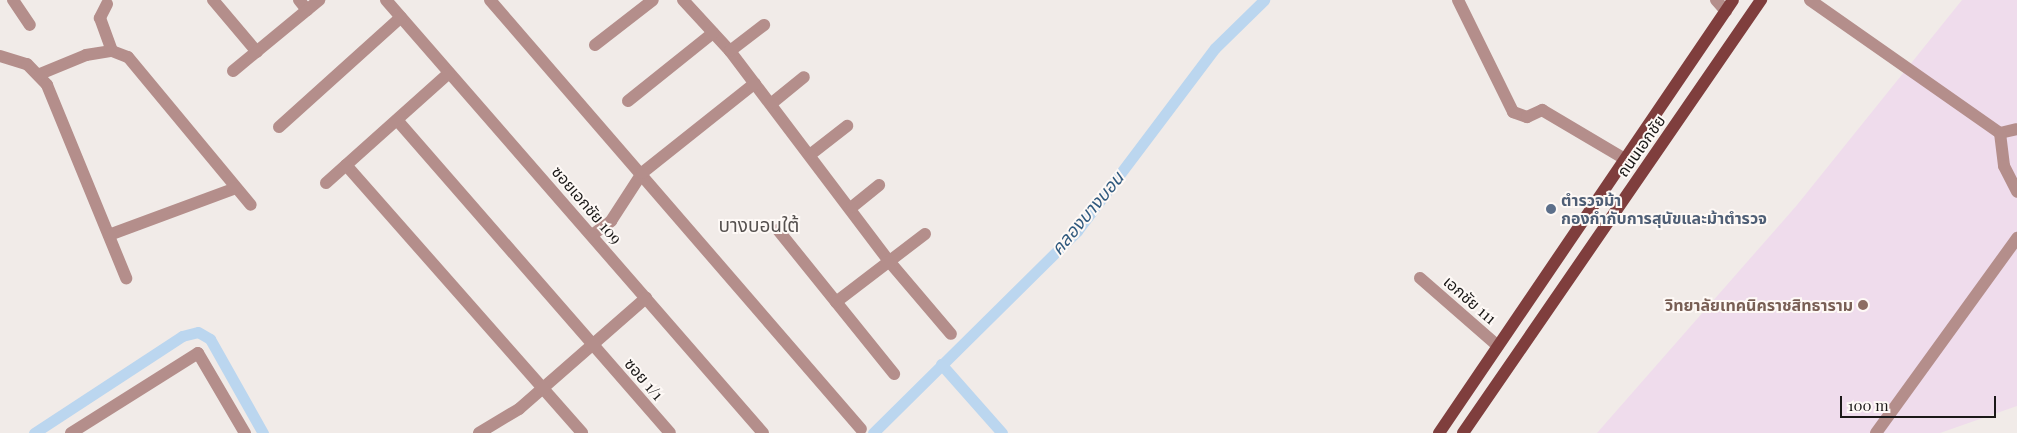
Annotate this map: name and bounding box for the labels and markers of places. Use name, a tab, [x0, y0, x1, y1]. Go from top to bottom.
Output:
place label: ตำรวจม้า กองกำกับการสุนัขและม้าตำรวจ	[1561, 190, 1767, 228]
marker: ตำรวจม้า กองกำกับการสุนัขและม้าตำรวจ	[1545, 203, 1557, 215]
place label: วิทยาลัยเทคนิคราชสิทธาราม	[1665, 295, 1853, 315]
marker: วิทยาลัยเทคนิคราชสิทธาราม	[1857, 299, 1869, 311]

